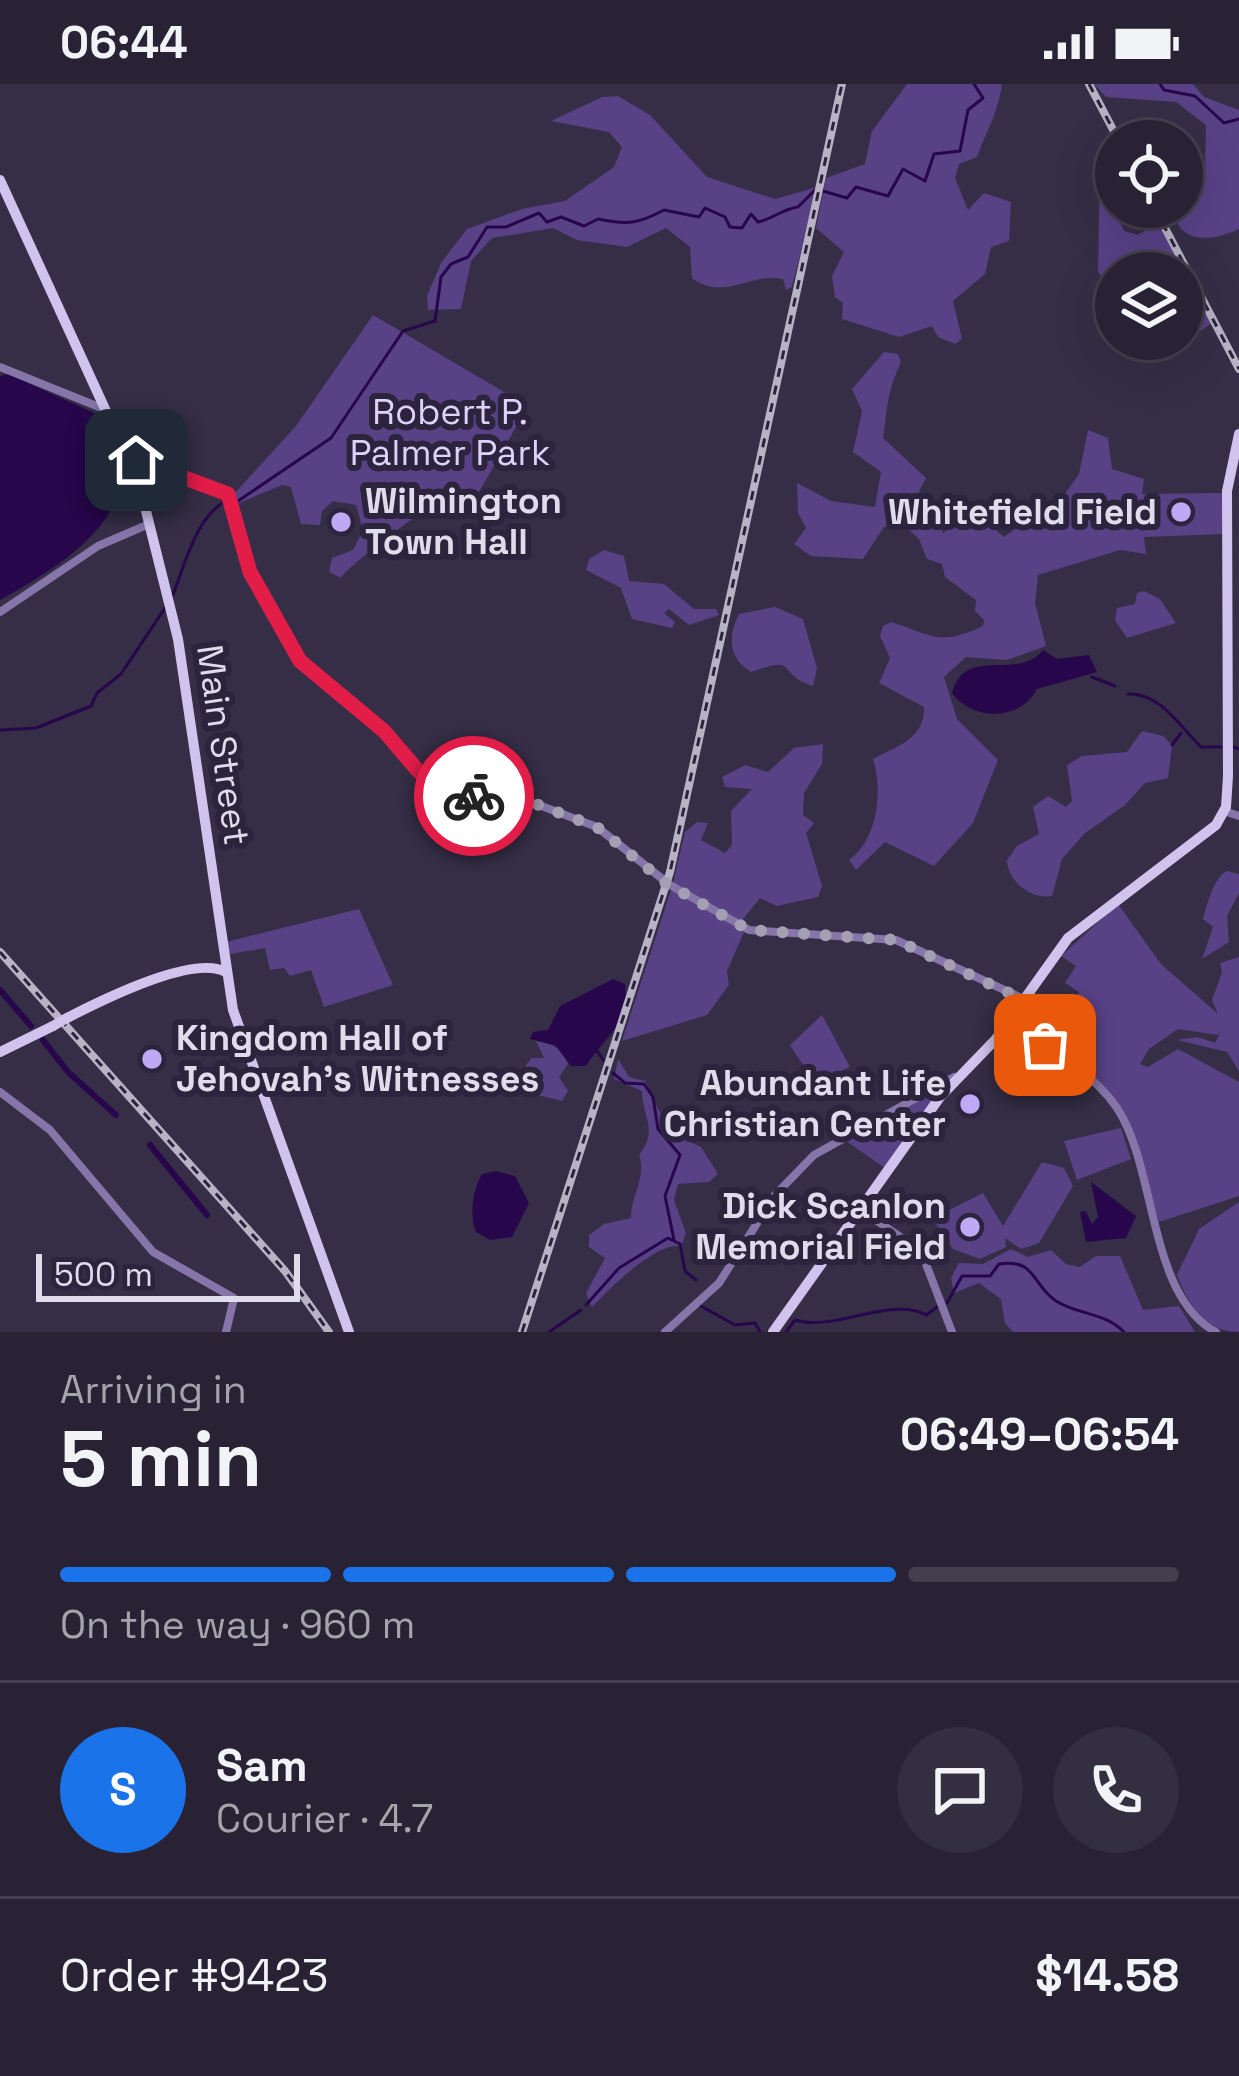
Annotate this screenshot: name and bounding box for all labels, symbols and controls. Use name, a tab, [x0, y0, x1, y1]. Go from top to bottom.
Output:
text: 06:44	[60, 14, 188, 71]
map controls	[1095, 120, 1203, 360]
button: locate	[1095, 120, 1203, 228]
button: layers	[1095, 252, 1203, 360]
park label: Robert P. Palmer Park	[350, 389, 550, 476]
pin	[85, 409, 187, 511]
icon: home	[103, 427, 169, 493]
place label: Wilmington Town Hall	[365, 478, 562, 565]
place label: Whitefield Field	[888, 489, 1157, 535]
marker: Whitefield Field	[1168, 499, 1194, 525]
marker: Wilmington Town Hall	[328, 509, 354, 535]
street label: Main Street	[186, 642, 260, 848]
courier	[414, 736, 534, 856]
icon: bike	[441, 763, 507, 829]
pin	[994, 994, 1096, 1096]
icon: bag	[1012, 1012, 1078, 1078]
place label: Kingdom Hall of Jehovah's Witnesses	[176, 1015, 539, 1102]
marker: Kingdom Hall of Jehovah's Witnesses	[139, 1046, 165, 1072]
place label: Abundant Life Christian Center	[664, 1060, 946, 1147]
marker: Abundant Life Christian Center	[957, 1091, 983, 1117]
place label: Dick Scanlon Memorial Field	[695, 1183, 946, 1270]
marker: Dick Scanlon Memorial Field	[957, 1214, 983, 1240]
scale bar	[36, 1248, 300, 1301]
text: 500 m	[54, 1254, 153, 1296]
text: Arriving in	[60, 1365, 247, 1414]
text: 06:49–06:54	[900, 1406, 1179, 1463]
text: 5 min	[60, 1409, 262, 1509]
text: On the way · 960 m	[60, 1600, 415, 1649]
button: chat	[897, 1727, 1023, 1853]
button: phone	[1053, 1727, 1179, 1853]
text: Sam	[216, 1737, 308, 1794]
text: S	[109, 1761, 137, 1818]
text: Courier · 4.7	[216, 1794, 433, 1843]
text: Order #9423	[60, 1947, 329, 2004]
text: $14.58	[1035, 1947, 1179, 2004]

